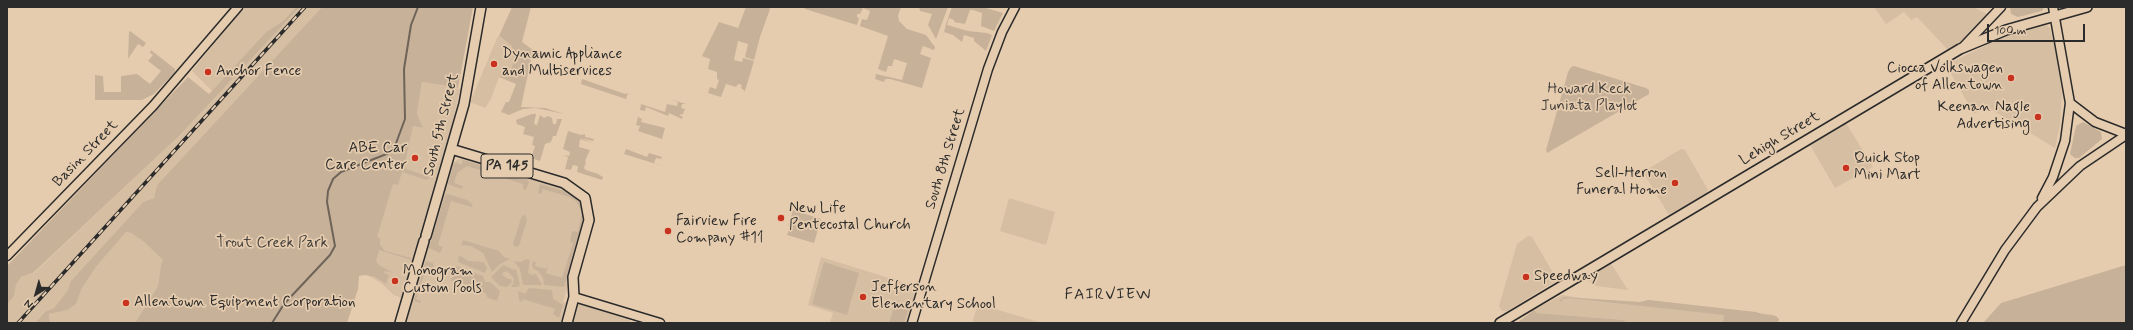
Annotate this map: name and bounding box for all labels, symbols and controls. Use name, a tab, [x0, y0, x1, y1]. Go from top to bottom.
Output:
scale bar	[1989, 16, 2087, 42]
text: 100 m	[1994, 23, 2026, 39]
place label: Dynamic Appliance and Multiservices	[502, 46, 622, 81]
marker: Dynamic Appliance and Multiservices	[489, 59, 499, 69]
place label: Ciocca Volkswagen of Allentown	[1887, 60, 2003, 95]
place label: Anchor Fence	[216, 63, 301, 81]
marker: Anchor Fence	[203, 67, 213, 77]
street label: South 5th Street	[421, 72, 463, 178]
marker: Ciocca Volkswagen of Allentown	[2006, 73, 2016, 83]
park label: Howard Keck Juniata Playlot	[1541, 81, 1637, 116]
place label: Keenan Nagle Advertising	[1938, 99, 2030, 134]
street label: South 8th Street	[922, 106, 970, 212]
street label: Lehigh Street	[1737, 108, 1823, 170]
marker: Keenan Nagle Advertising	[2033, 112, 2043, 122]
street label: Basin Street	[50, 117, 122, 191]
place label: ABE Car Care Center	[325, 140, 407, 175]
place label: Quick Stop Mini Mart	[1854, 150, 1921, 185]
marker: ABE Car Care Center	[410, 153, 420, 163]
road number: PA 145	[481, 154, 533, 178]
marker: Quick Stop Mini Mart	[1841, 163, 1851, 173]
place label: Sell-Herron Funeral Home	[1576, 165, 1667, 200]
marker: Sell-Herron Funeral Home	[1670, 178, 1680, 188]
place label: New Life Pentecostal Church	[789, 200, 911, 235]
place label: Fairview Fire Company #11	[676, 213, 763, 248]
marker: New Life Pentecostal Church	[776, 213, 786, 223]
marker: Fairview Fire Company #11	[663, 226, 673, 236]
park label: Trout Creek Park	[216, 235, 328, 253]
place label: Monogram Custom Pools	[403, 263, 482, 298]
place label: Speedway	[1534, 268, 1598, 286]
marker: Speedway	[1521, 272, 1531, 282]
north arrow	[16, 274, 56, 314]
marker: Monogram Custom Pools	[390, 276, 400, 286]
place label: Jefferson Elementary School	[871, 279, 996, 314]
district label: FAIRVIEW	[1065, 286, 1151, 306]
marker: Jefferson Elementary School	[858, 292, 868, 302]
place label: Allentown Equipment Corporation	[134, 294, 355, 312]
text: N	[22, 296, 36, 311]
marker: Allentown Equipment Corporation	[121, 298, 131, 308]

